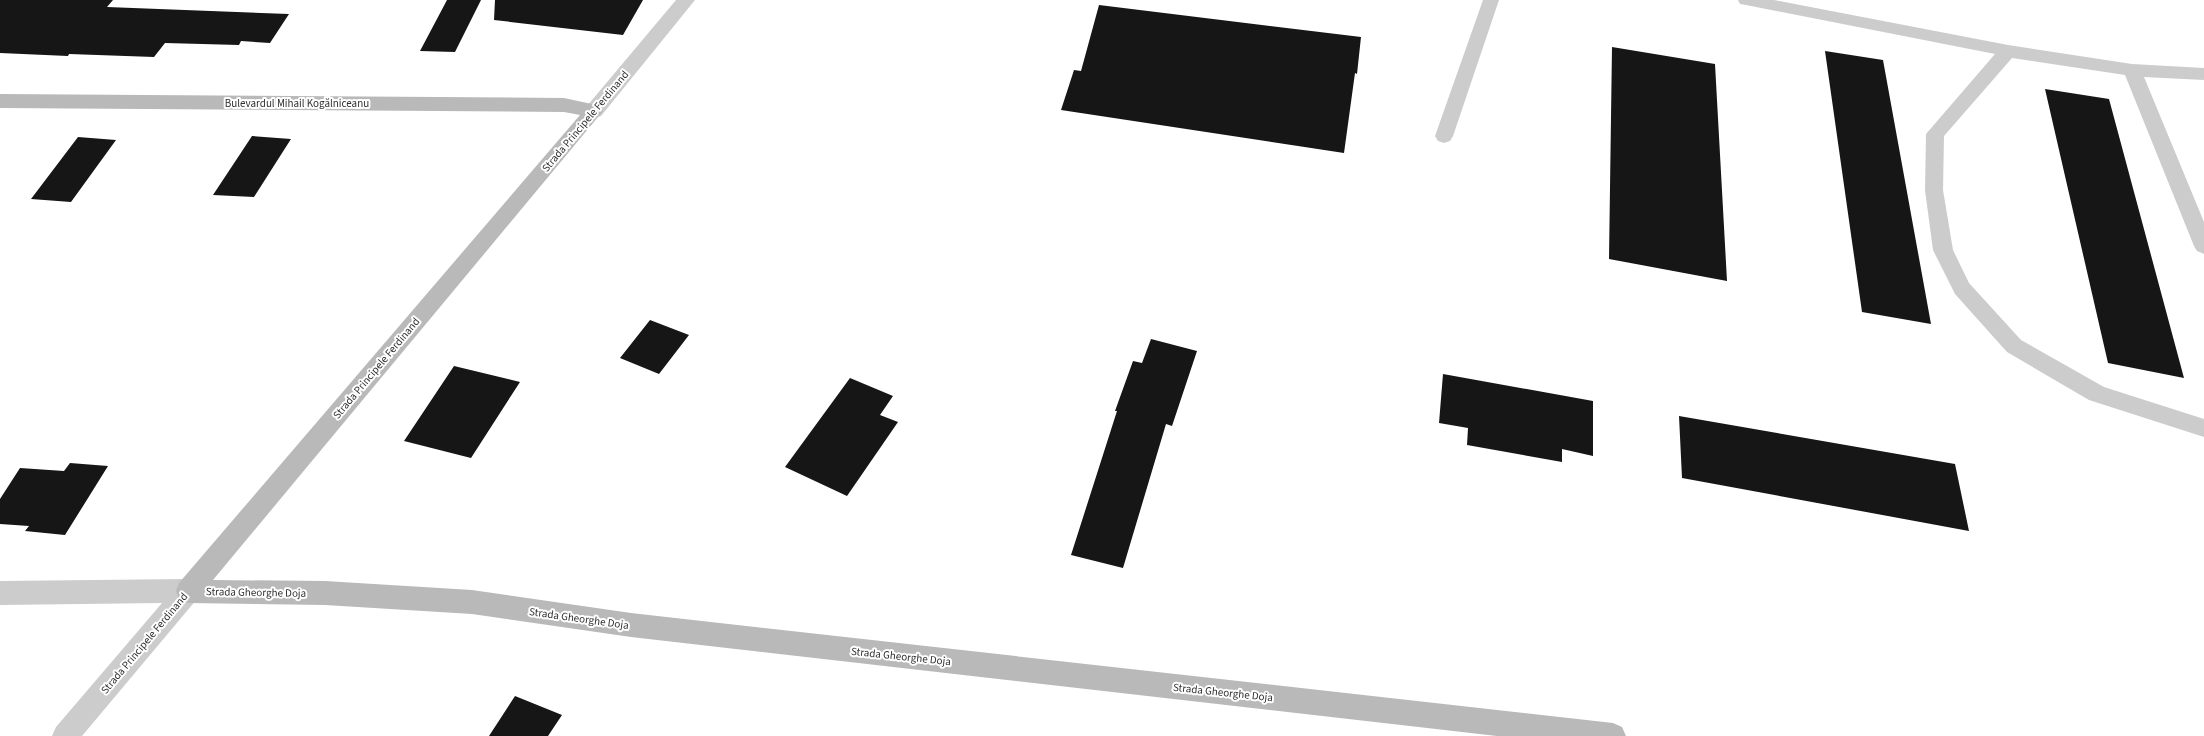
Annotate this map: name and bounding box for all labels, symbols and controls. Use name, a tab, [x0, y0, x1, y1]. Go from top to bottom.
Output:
street label: Strada Principele Ferdinand	[539, 68, 632, 175]
street label: Bulevardul Mihail Kogălniceanu	[225, 96, 369, 111]
street label: Strada Principele Ferdinand	[330, 315, 423, 422]
street label: Strada Gheorghe Doja	[206, 584, 306, 601]
street label: Strada Principele Ferdinand	[98, 590, 191, 697]
street label: Strada Gheorghe Doja	[528, 604, 630, 633]
street label: Strada Gheorghe Doja	[850, 644, 952, 669]
street label: Strada Gheorghe Doja	[1172, 680, 1274, 705]

